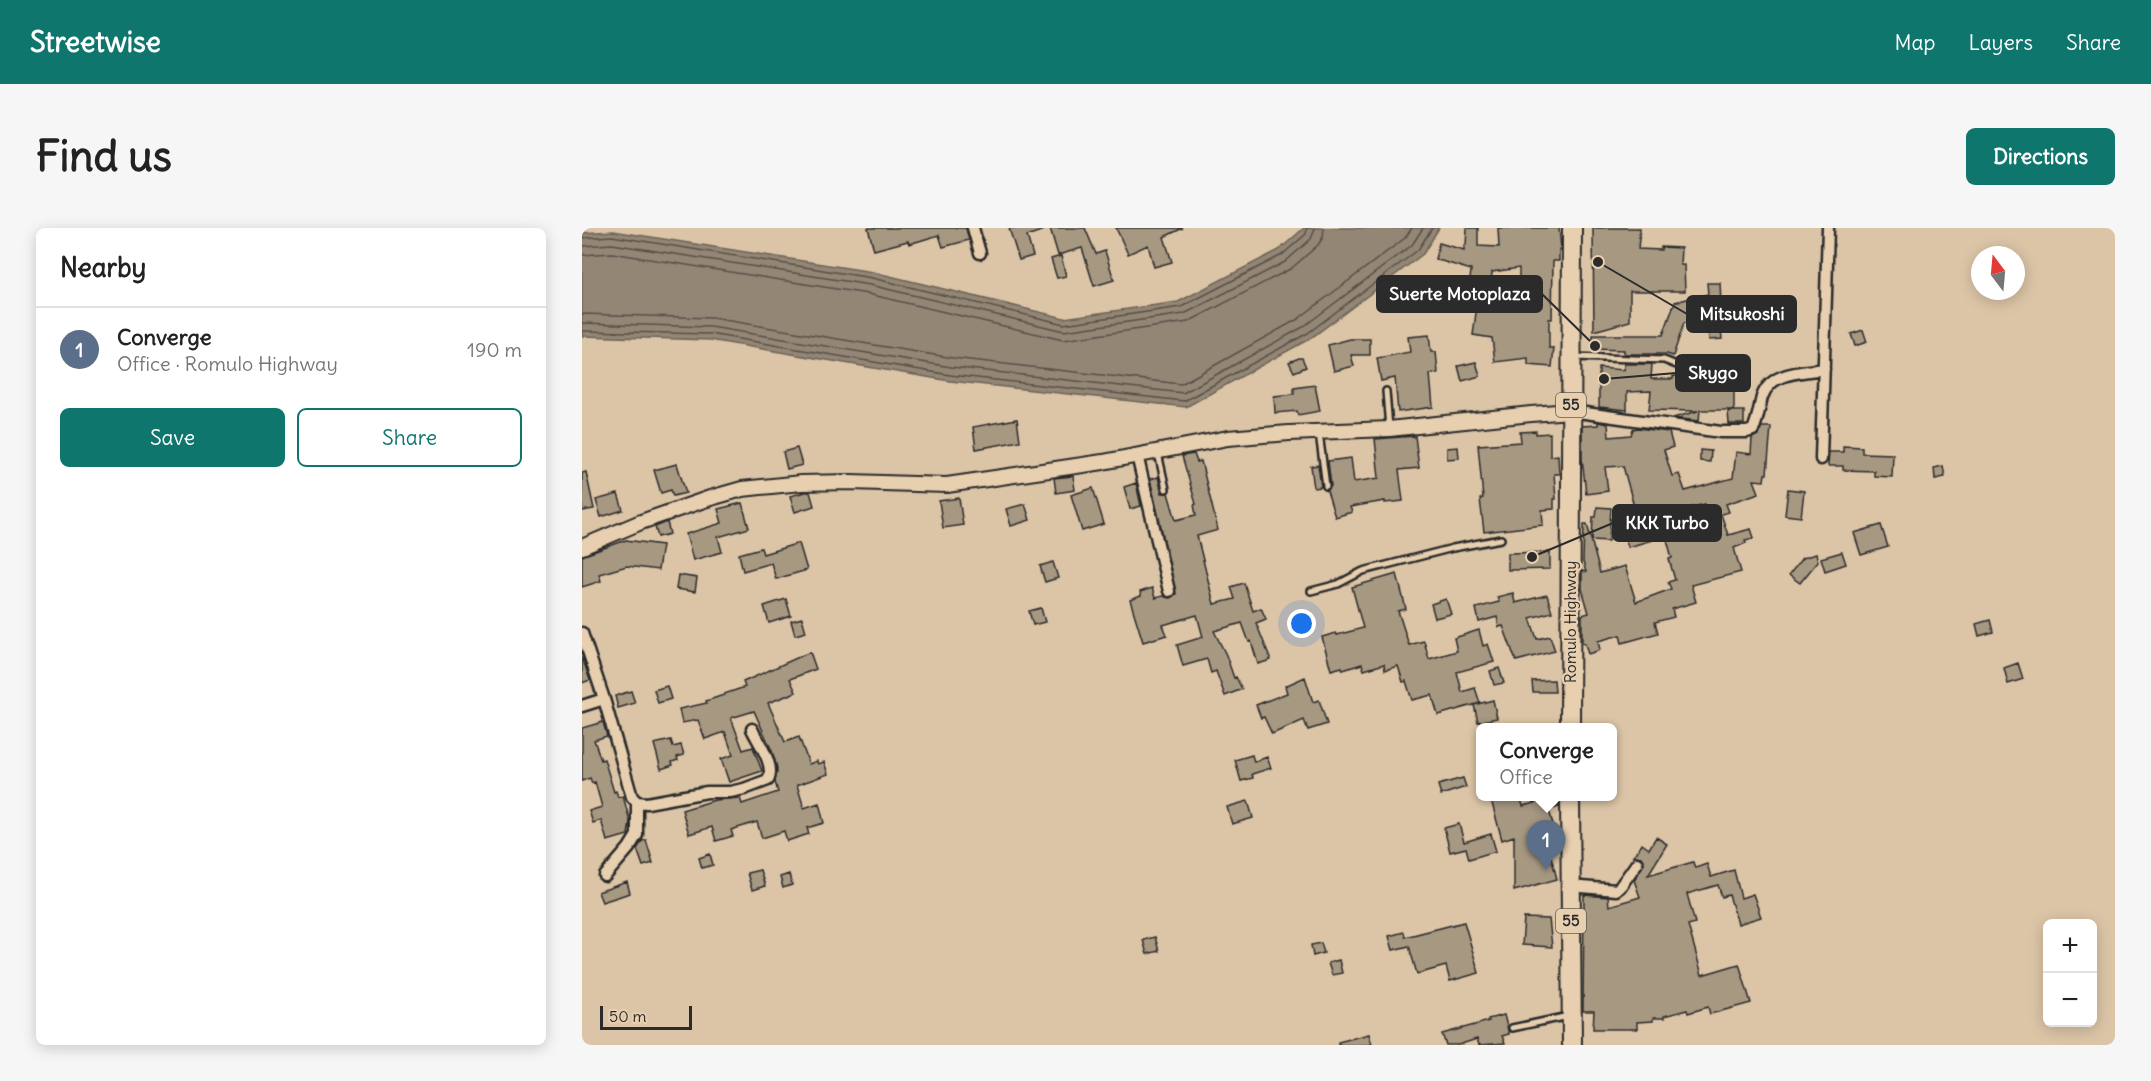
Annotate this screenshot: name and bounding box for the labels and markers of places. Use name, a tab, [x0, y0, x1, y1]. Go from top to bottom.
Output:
callout: Suerte Motoplaza	[1377, 276, 1542, 312]
callout: Mitsukoshi	[1687, 296, 1796, 332]
callout: Skygo	[1676, 355, 1750, 391]
callout: KKK Turbo	[1613, 505, 1721, 541]
pin: 1	[1526, 820, 1566, 870]

